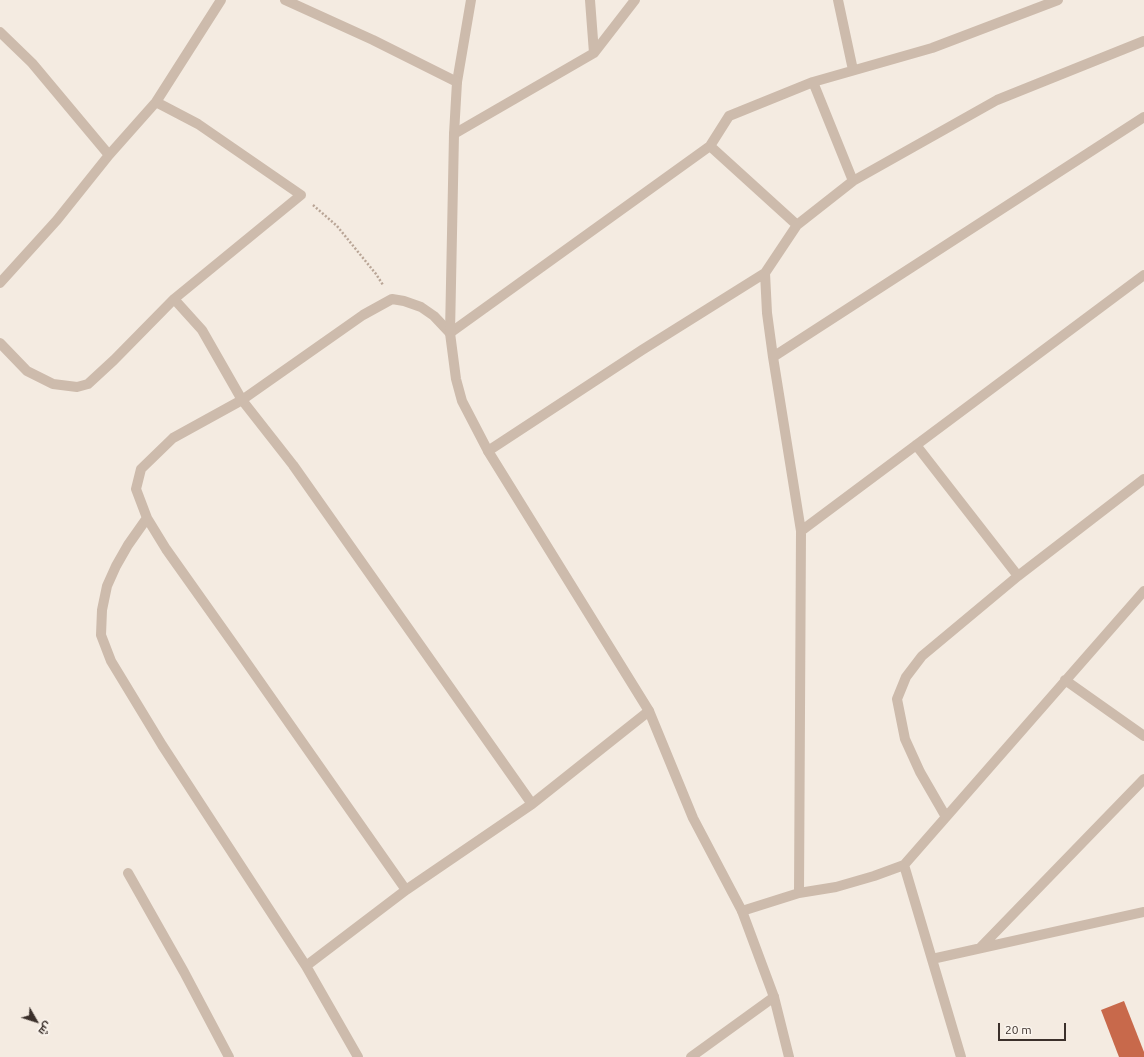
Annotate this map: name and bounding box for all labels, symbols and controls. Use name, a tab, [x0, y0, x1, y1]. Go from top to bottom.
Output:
north arrow	[16, 1001, 56, 1041]
scale bar	[1000, 1015, 1068, 1041]
text: ش	[36, 1019, 54, 1038]
text: 20 m	[1005, 1023, 1032, 1036]

